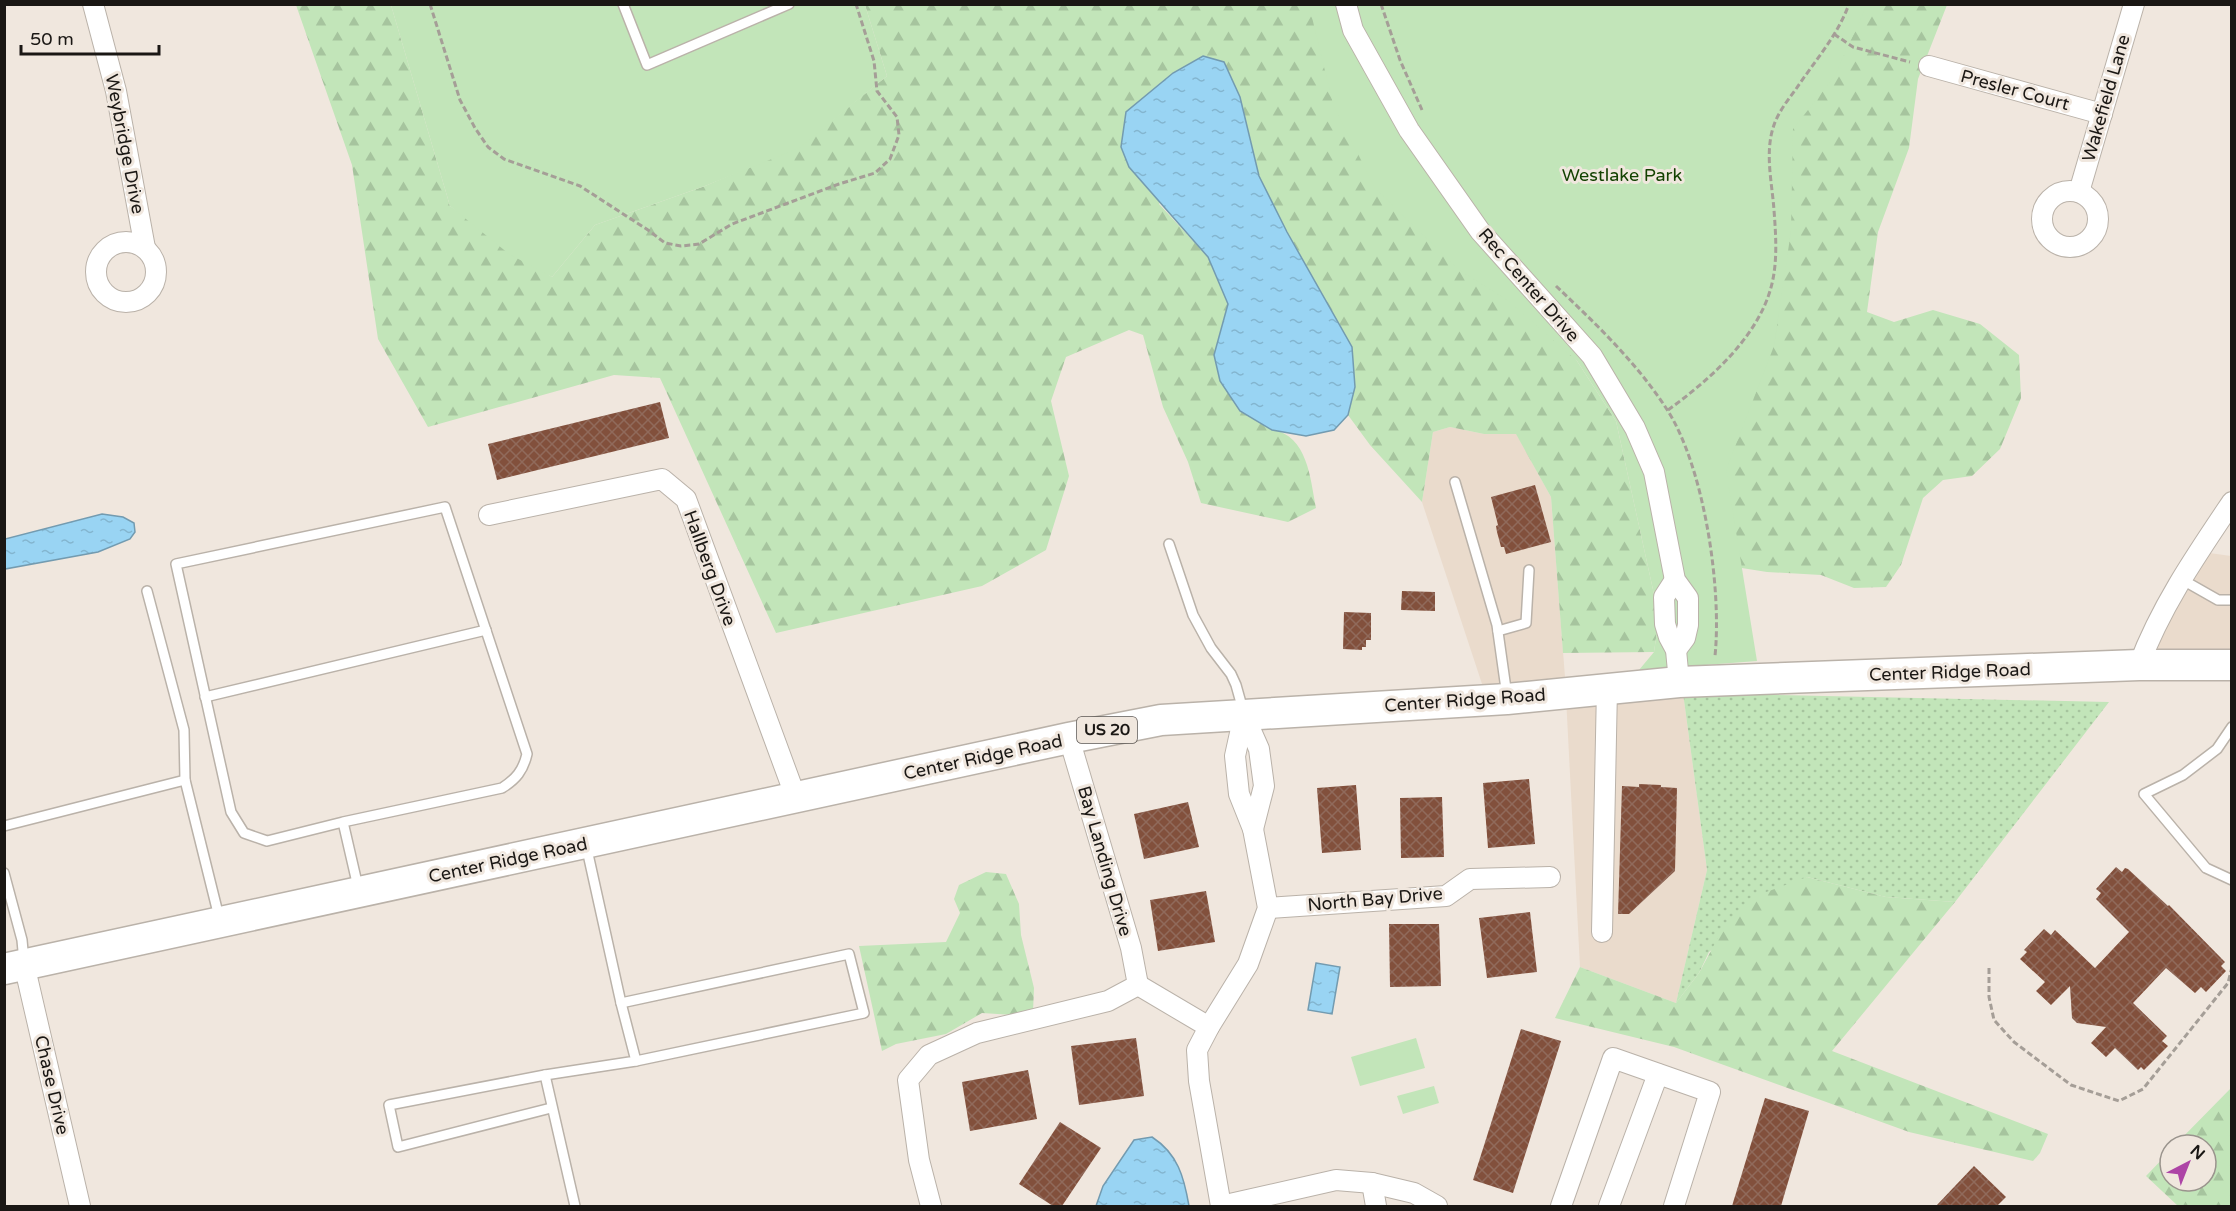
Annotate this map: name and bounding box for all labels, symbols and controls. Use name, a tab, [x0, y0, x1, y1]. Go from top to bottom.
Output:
scale bar	[21, 18, 159, 56]
text: 50 m	[30, 28, 74, 50]
street label: Wakefield Lane	[2077, 32, 2135, 164]
street label: Presler Court	[1958, 65, 2072, 115]
street label: Weybridge Drive	[101, 72, 149, 216]
park label: Westlake Park	[1562, 164, 1682, 186]
street label: Rec Center Drive	[1474, 224, 1584, 346]
street label: Hallberg Drive	[679, 507, 741, 629]
street label: Center Ridge Road	[1869, 658, 2031, 686]
street label: Center Ridge Road	[1384, 683, 1546, 717]
road number: US 20	[1077, 717, 1137, 743]
street label: Center Ridge Road	[902, 729, 1064, 785]
street label: Bay Landing Drive	[1073, 783, 1137, 939]
street label: Center Ridge Road	[427, 832, 589, 888]
street label: North Bay Drive	[1306, 882, 1444, 916]
street label: Chase Drive	[30, 1033, 74, 1137]
north arrow	[2158, 1133, 2218, 1193]
text: N	[2186, 1141, 2209, 1164]

